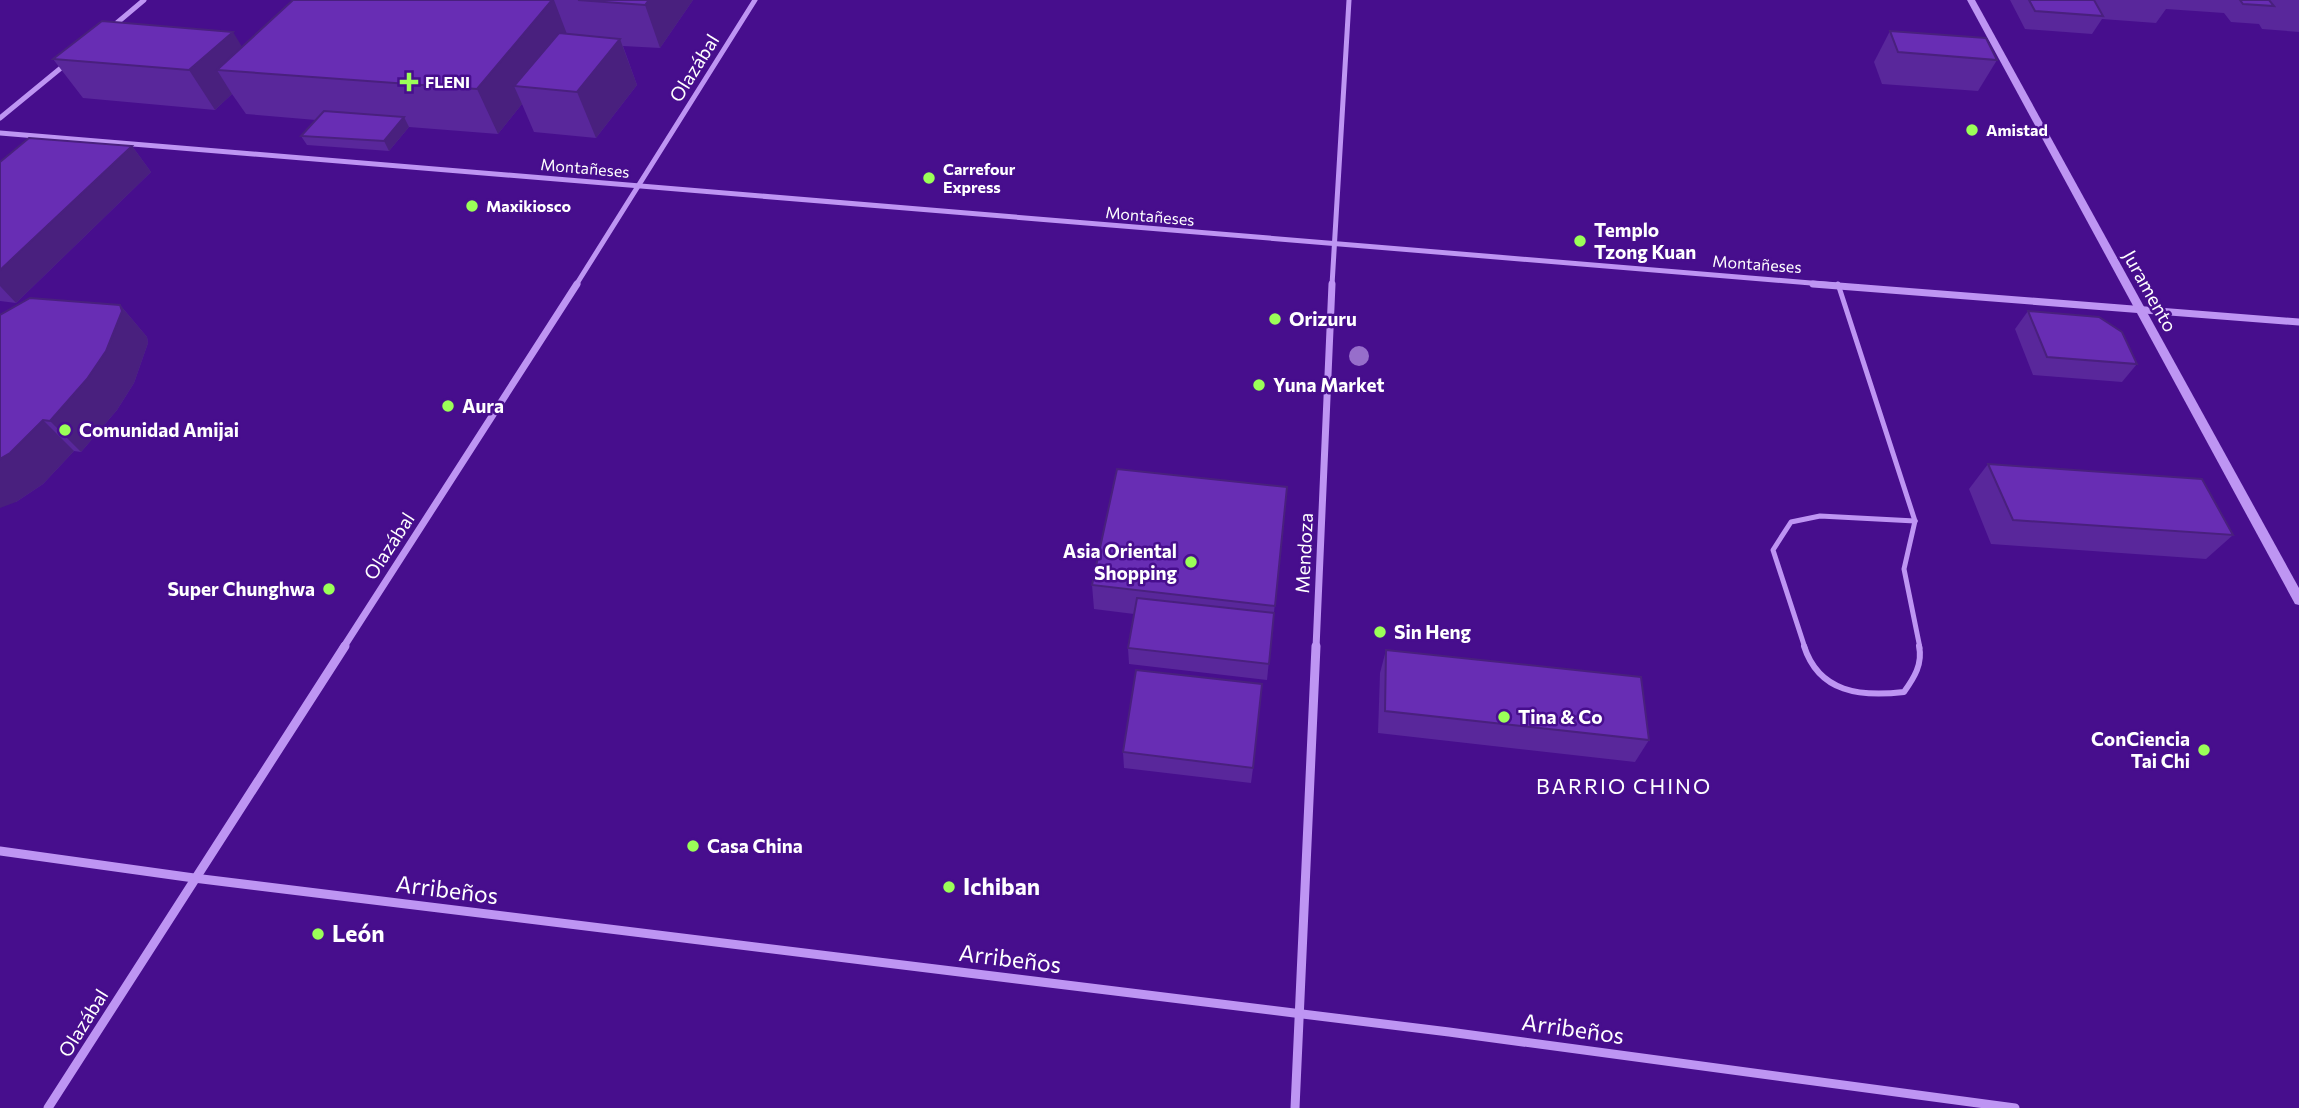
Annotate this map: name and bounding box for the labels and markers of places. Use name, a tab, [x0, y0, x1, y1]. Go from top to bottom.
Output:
marker: FLENI	[399, 72, 419, 92]
place label: FLENI	[425, 72, 470, 91]
place label: Amistad	[1986, 120, 2048, 139]
marker: Amistad	[1964, 122, 1980, 138]
place label: Carrefour Express	[943, 159, 1016, 196]
marker: Carrefour Express	[921, 170, 937, 186]
place label: Maxikiosco	[486, 196, 571, 215]
marker: Maxikiosco	[464, 198, 480, 214]
place label: Templo Tzong Kuan	[1594, 218, 1696, 263]
marker: Templo Tzong Kuan	[1572, 233, 1588, 249]
place label: Orizuru	[1289, 307, 1357, 330]
marker: Orizuru	[1267, 311, 1283, 327]
place label: Yuna Market	[1273, 373, 1385, 396]
marker: Yuna Market	[1251, 377, 1267, 393]
place label: Aura	[462, 394, 504, 417]
marker: Aura	[440, 398, 456, 414]
place label: Comunidad Amijai	[79, 418, 239, 441]
marker: Comunidad Amijai	[57, 422, 73, 438]
place label: Asia Oriental Shopping	[1063, 539, 1178, 584]
marker: Asia Oriental Shopping	[1183, 554, 1199, 570]
place label: Super Chunghwa	[167, 577, 315, 600]
marker: Super Chunghwa	[321, 581, 337, 597]
place label: Sin Heng	[1394, 620, 1472, 643]
marker: Sin Heng	[1372, 624, 1388, 640]
place label: Tina & Co	[1518, 705, 1603, 728]
marker: Tina & Co	[1496, 709, 1512, 725]
place label: ConCiencia Tai Chi	[2091, 727, 2190, 772]
marker: ConCiencia Tai Chi	[2196, 742, 2212, 758]
place label: Casa China	[707, 834, 803, 857]
marker: Casa China	[685, 838, 701, 854]
place label: Ichiban	[963, 872, 1040, 900]
marker: Ichiban	[941, 879, 957, 895]
place label: León	[332, 919, 385, 947]
marker: León	[310, 926, 326, 942]

